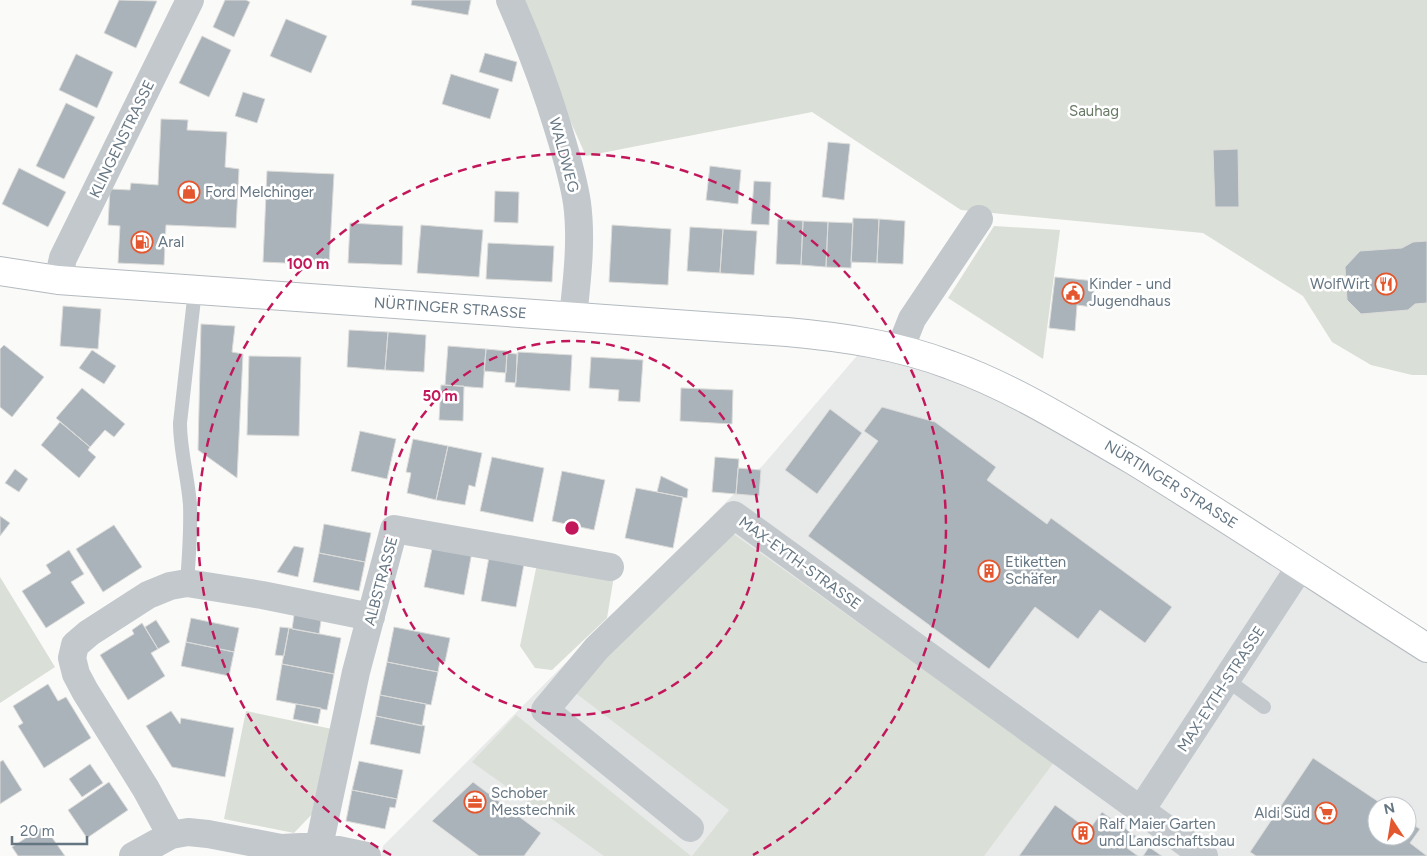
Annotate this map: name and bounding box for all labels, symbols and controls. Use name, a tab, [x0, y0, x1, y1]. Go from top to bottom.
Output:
street label: KLINGENSTRASSE	[86, 77, 158, 201]
park label: Sauhag	[1069, 102, 1119, 120]
street label: WALDWEG	[545, 116, 583, 194]
shop icon: Ford Melchinger	[177, 180, 201, 204]
place label: Ford Melchinger	[205, 183, 314, 201]
fuel station icon: Aral	[130, 230, 154, 254]
place label: Aral	[158, 233, 184, 251]
text: 100 m	[287, 255, 329, 273]
restaurant icon: WolfWirt	[1374, 272, 1398, 296]
place label: Kinder - und Jugendhaus	[1089, 275, 1171, 310]
place label: WolfWirt	[1310, 275, 1370, 293]
public building icon: Kinder - und Jugendhaus	[1061, 281, 1085, 305]
street label: NÜRTINGER STRASSE	[373, 294, 527, 322]
text: 50 m	[422, 387, 458, 405]
street label: NÜRTINGER STRASSE	[1101, 436, 1241, 532]
street label: MAX-EYTH-STRASSE	[735, 513, 865, 613]
centre of rings	[563, 519, 581, 537]
street label: ALBSTRASSE	[360, 534, 402, 628]
place label: Etiketten Schäfer	[1005, 553, 1066, 588]
building icon: Etiketten Schäfer	[977, 559, 1001, 583]
street label: MAX-EYTH-STRASSE	[1174, 623, 1268, 755]
place label: Schober Messtechnik	[491, 784, 576, 819]
office icon: Schober Messtechnik	[463, 790, 487, 814]
north arrow	[1367, 796, 1417, 846]
text: N	[1382, 799, 1396, 818]
supermarket icon: Aldi Süd	[1314, 801, 1338, 825]
place label: Aldi Süd	[1254, 804, 1310, 822]
scale bar	[12, 814, 88, 846]
place label: Ralf Maier Garten und Landschaftsbau	[1099, 815, 1235, 850]
building icon: Ralf Maier Garten und Landschaftsbau	[1071, 821, 1095, 845]
text: 20 m	[20, 822, 54, 840]

